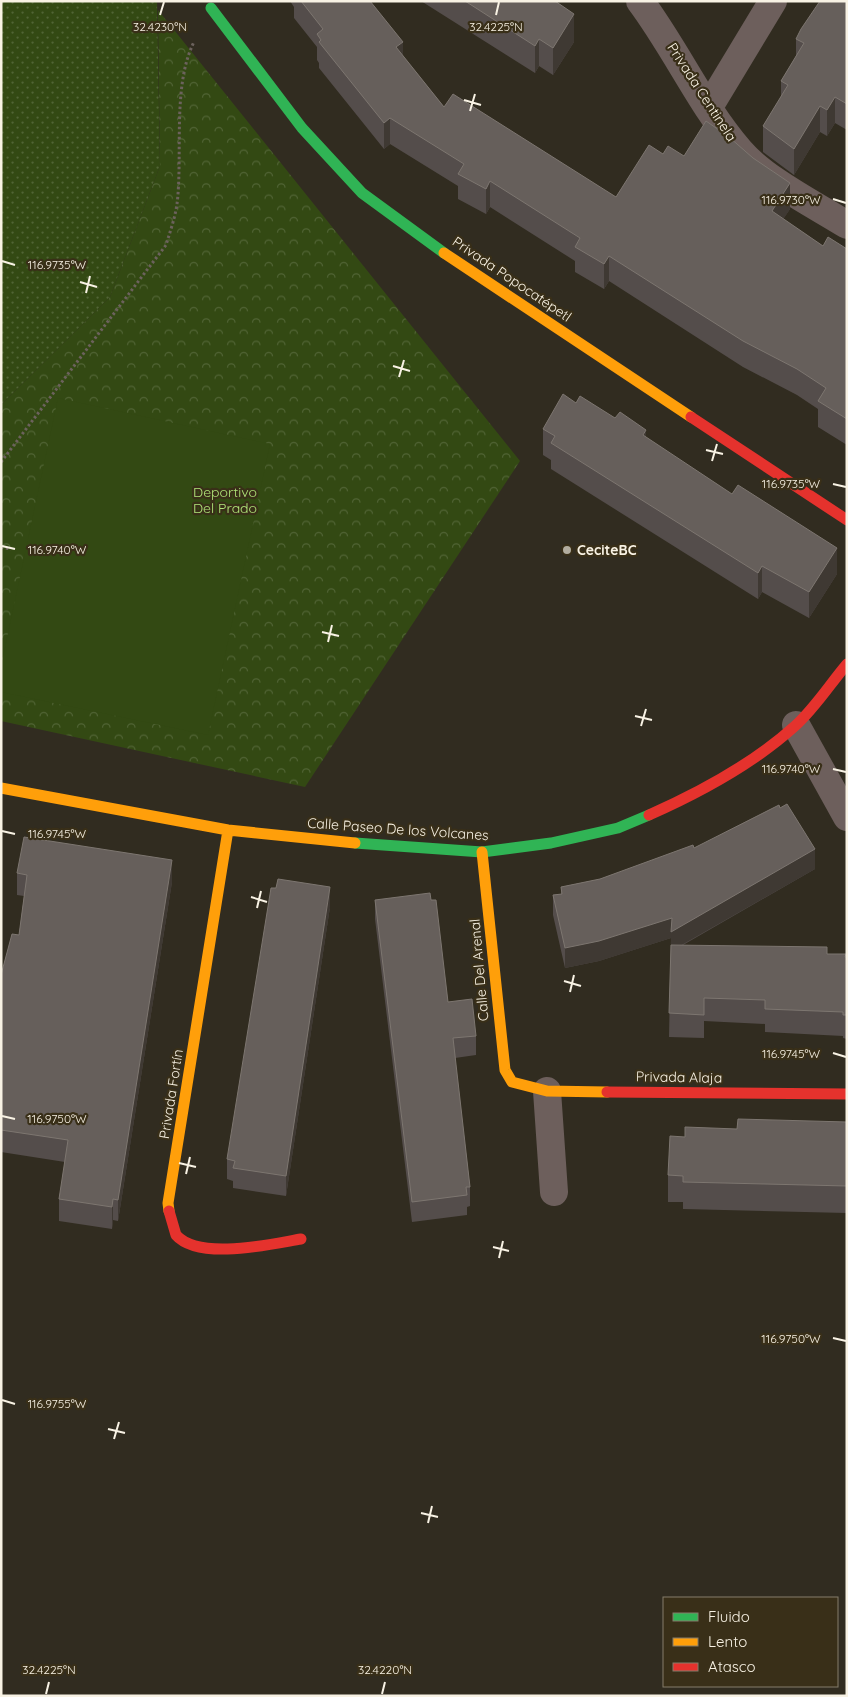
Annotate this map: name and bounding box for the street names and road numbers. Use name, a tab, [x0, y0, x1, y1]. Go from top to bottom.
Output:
street label: Privada Centinela	[663, 39, 741, 145]
street label: Privada Popocatépetl	[449, 232, 575, 326]
street label: Calle Paseo De los Volcanes	[307, 814, 489, 844]
street label: Calle Del Arenal	[466, 918, 492, 1022]
street label: Privada Fortín	[155, 1048, 187, 1140]
street label: Privada Alaja	[636, 1067, 722, 1087]

